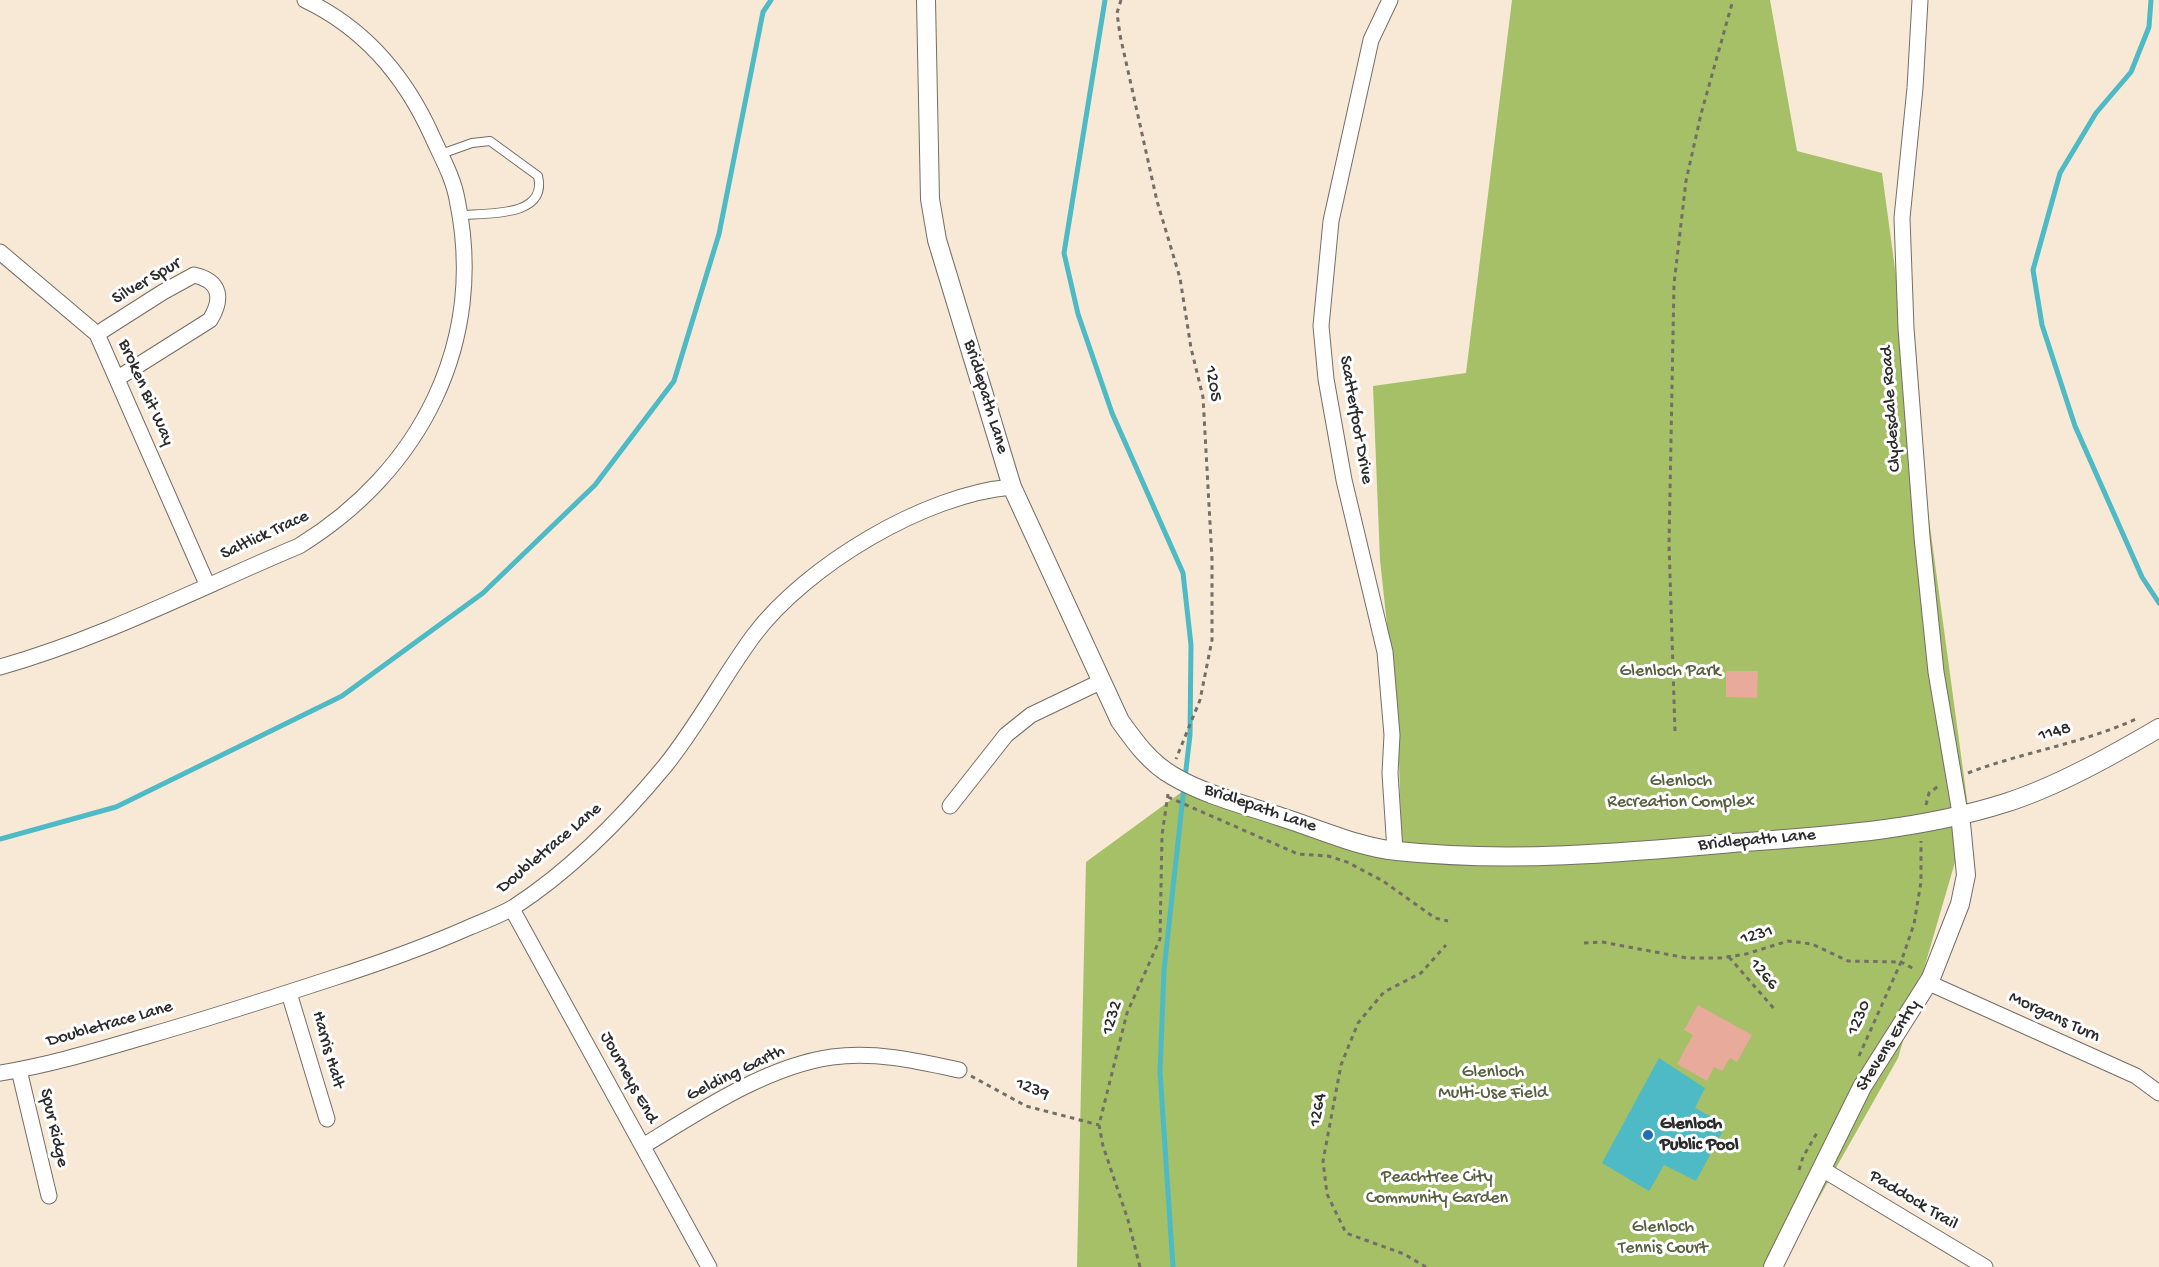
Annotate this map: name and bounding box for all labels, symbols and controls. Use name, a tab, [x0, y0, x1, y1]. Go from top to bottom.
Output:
street label: Silver Spur	[109, 254, 185, 310]
street label: Broken Bit Way	[112, 337, 178, 449]
street label: Bridlepath Lane	[957, 337, 1013, 457]
street label: Clydesdale Road	[1877, 345, 1907, 473]
street label: Scatterfoot Drive	[1333, 354, 1377, 486]
street label: 1205	[1198, 365, 1226, 403]
street label: Saltlick Trace	[218, 506, 312, 566]
park label: Glenloch Park	[1620, 661, 1720, 683]
street label: 1148	[2036, 718, 2074, 748]
park label: Glenloch Recreation Complex	[1607, 771, 1755, 814]
street label: Bridlepath Lane	[1201, 780, 1319, 838]
street label: Doubletrace Lane	[493, 799, 607, 899]
street label: Bridlepath Lane	[1697, 825, 1817, 857]
street label: 1231	[1738, 921, 1776, 951]
street label: 1266	[1744, 955, 1782, 995]
street label: Morgans Turn	[2005, 987, 2103, 1049]
street label: Stevens Entry	[1852, 996, 1926, 1096]
street label: Doubletrace Lane	[44, 997, 176, 1053]
street label: 1230	[1843, 997, 1877, 1039]
street label: 1232	[1098, 998, 1128, 1038]
street label: Harris Halt	[306, 1009, 348, 1091]
street label: Journeys End	[594, 1028, 662, 1128]
street label: Gelding Garth	[683, 1041, 789, 1107]
park label: Glenloch Multi-Use Field	[1438, 1062, 1548, 1104]
street label: 1239	[1012, 1074, 1052, 1106]
street label: Spur Ridge	[34, 1087, 72, 1169]
street label: 1264	[1305, 1092, 1333, 1128]
place label: Glenloch Public Pool	[1660, 1114, 1739, 1156]
marker: Glenloch Public Pool	[1641, 1128, 1655, 1142]
street label: Paddock Trail	[1865, 1166, 1961, 1236]
park label: Peachtree City Community Garden	[1366, 1167, 1508, 1210]
park label: Glenloch Tennis Court	[1618, 1217, 1708, 1260]

